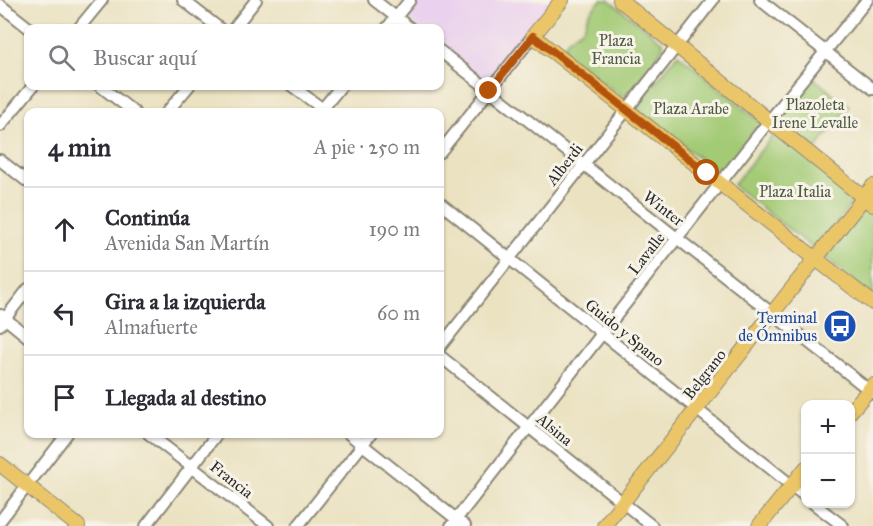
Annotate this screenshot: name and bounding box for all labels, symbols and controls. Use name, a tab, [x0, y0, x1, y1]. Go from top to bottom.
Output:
search box	[24, 24, 444, 90]
park label: Plaza Francia	[591, 31, 641, 68]
icon: search	[45, 41, 78, 74]
text: Buscar aquí	[93, 44, 196, 71]
route end	[475, 77, 501, 103]
park label: Plazoleta Irene Levalle	[772, 95, 858, 132]
park label: Plaza Arabe	[653, 99, 729, 118]
text: 4 min	[48, 131, 111, 163]
text: A pie · 250 m	[314, 135, 420, 159]
street label: Alberdi	[542, 139, 587, 190]
route start	[693, 159, 719, 185]
park label: Plaza Italia	[759, 182, 831, 201]
street label: Winter	[640, 187, 688, 230]
text: Continúa	[105, 204, 190, 231]
icon: ahead	[48, 213, 81, 246]
text: 190 m	[369, 217, 420, 241]
street label: Lavalle	[624, 228, 669, 278]
text: Avenida San Martín	[105, 231, 269, 255]
text: Gira a la izquierda	[105, 288, 266, 315]
street label: Guido y Spano	[581, 295, 668, 370]
icon: left	[48, 297, 81, 330]
text: 60 m	[377, 301, 420, 325]
place label: Terminal de Ómnibus	[738, 308, 818, 345]
bus stop icon: Terminal de Ómnibus	[822, 308, 858, 344]
text: Almafuerte	[105, 315, 198, 339]
street label: Belgrano	[679, 345, 731, 404]
icon: arrive	[48, 381, 81, 414]
text: Llegada al destino	[105, 384, 266, 411]
map controls	[801, 400, 855, 508]
button: +	[801, 400, 855, 454]
street label: Alsina	[532, 409, 577, 450]
button: −	[801, 454, 855, 508]
street label: Francia	[206, 457, 257, 502]

